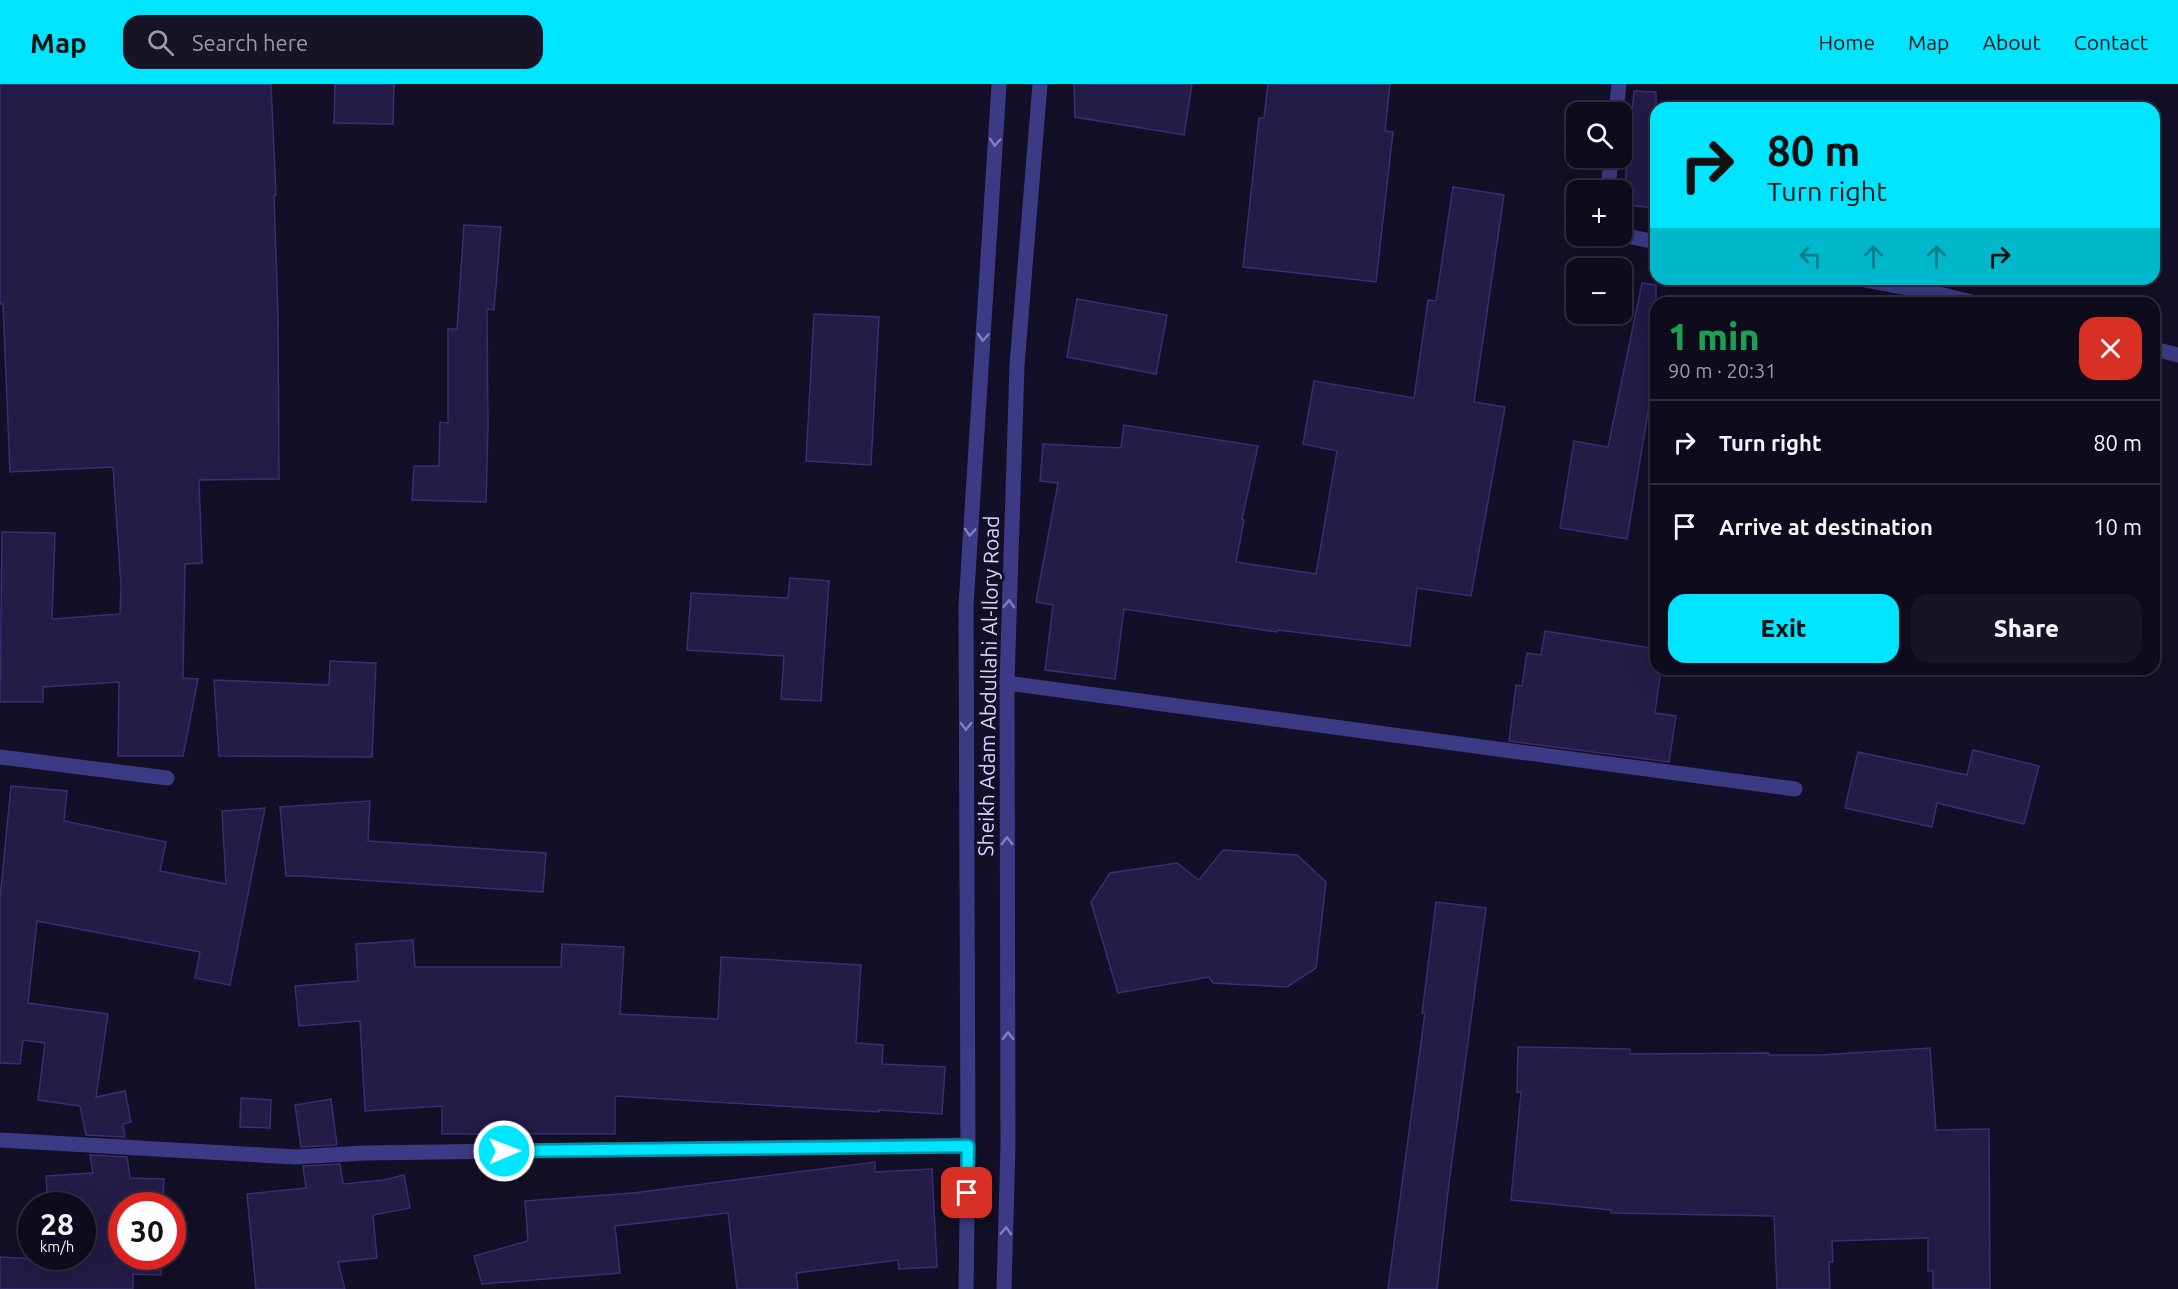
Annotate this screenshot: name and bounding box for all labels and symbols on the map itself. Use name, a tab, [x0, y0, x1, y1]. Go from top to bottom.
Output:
one-way arrow	[989, 138, 1002, 147]
one-way arrow	[976, 333, 989, 342]
street label: Sheikh Adam Abdullahi Al-Ilory Road	[973, 515, 1003, 857]
one-way arrow	[964, 527, 977, 536]
one-way arrow	[1003, 599, 1016, 608]
one-way arrow	[960, 722, 972, 731]
one-way arrow	[1001, 836, 1013, 845]
one-way arrow	[1002, 1031, 1014, 1040]
position arrow	[472, 1119, 536, 1183]
pin	[941, 1167, 992, 1218]
speed limit sign: 30	[108, 1192, 186, 1270]
one-way arrow	[999, 1226, 1012, 1235]

